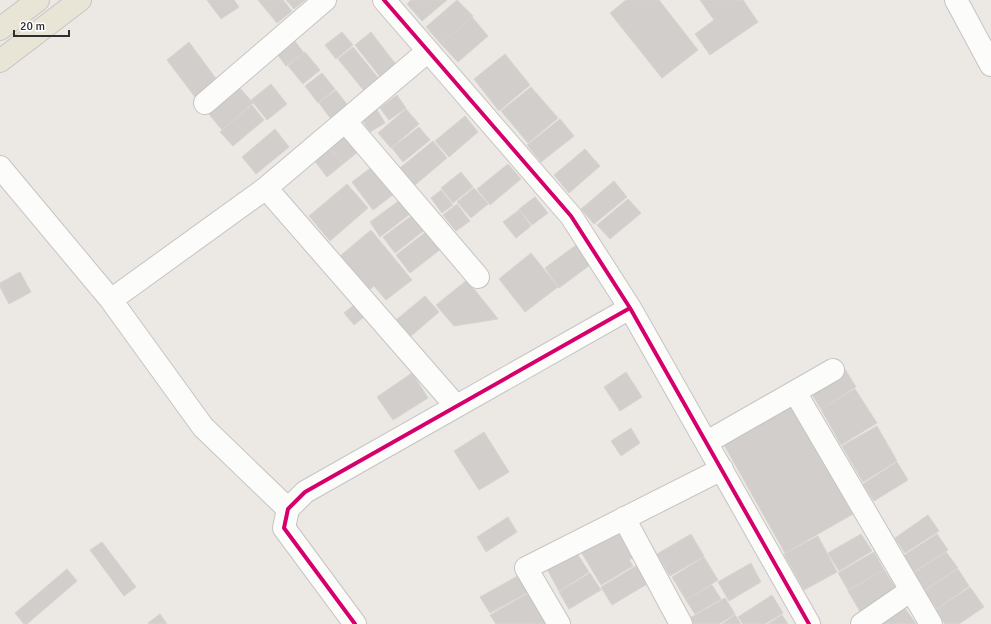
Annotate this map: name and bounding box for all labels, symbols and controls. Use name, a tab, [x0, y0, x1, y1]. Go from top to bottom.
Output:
scale bar	[14, 12, 69, 38]
text: 20 m	[20, 19, 45, 34]

